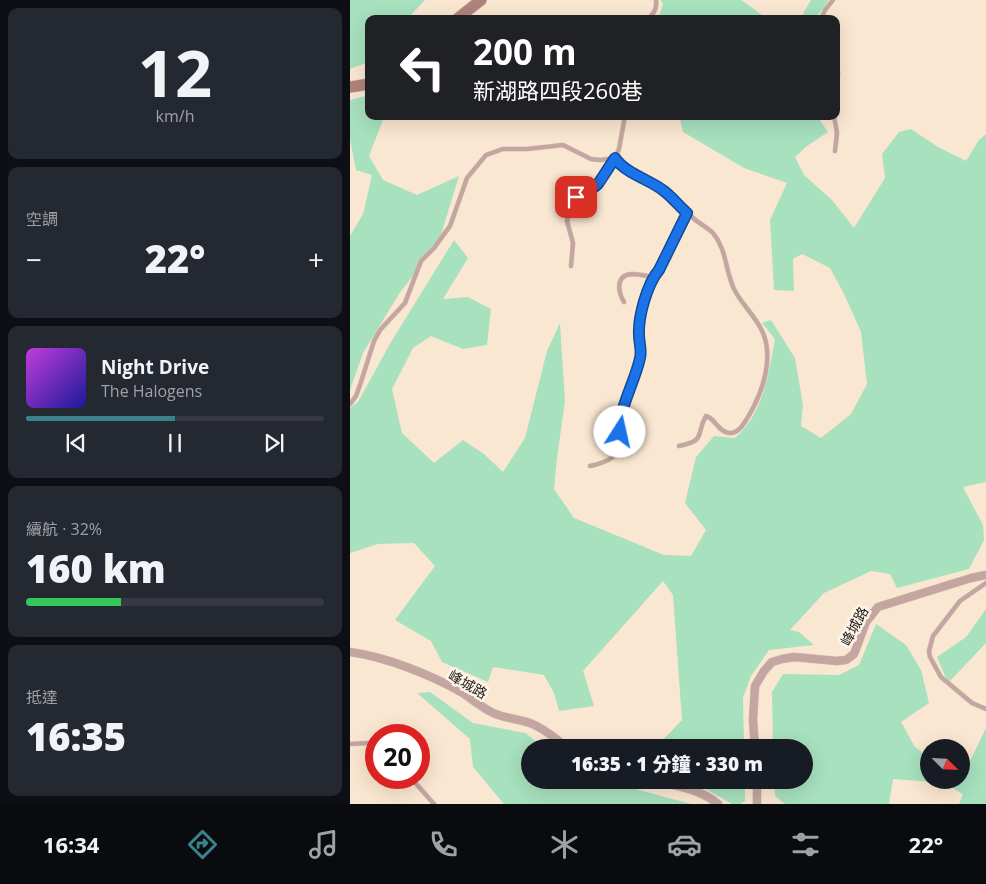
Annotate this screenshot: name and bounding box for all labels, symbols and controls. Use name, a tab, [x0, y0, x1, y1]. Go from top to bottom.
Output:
text: 12	[138, 28, 212, 116]
text: 200 m	[473, 28, 577, 75]
icon: left	[390, 35, 455, 100]
text: 新湖路四段260巷	[473, 75, 643, 105]
text: km/h	[156, 105, 194, 127]
pin	[555, 176, 597, 218]
icon: arrive	[562, 183, 590, 211]
text: 空調	[26, 208, 58, 230]
text: 22°	[145, 232, 205, 284]
text: −	[26, 240, 42, 278]
text: +	[308, 240, 324, 278]
text: Night Drive	[101, 354, 209, 380]
text: The Halogens	[101, 380, 202, 402]
position arrow	[593, 405, 645, 457]
icon: previous	[62, 429, 90, 457]
icon: pause	[161, 429, 189, 457]
icon: next	[260, 429, 288, 457]
text: 續航 · 32%	[26, 518, 102, 540]
text: 160 km	[26, 542, 166, 594]
street label: 峰城路	[836, 603, 872, 649]
street label: 峰城路	[445, 665, 491, 703]
text: 抵達	[26, 686, 58, 708]
text: 16:35	[26, 710, 126, 762]
speed limit sign: 20	[365, 724, 430, 789]
north arrow	[920, 739, 970, 789]
map controls	[920, 739, 970, 789]
text: 16:35 · 1 分鐘 · 330 m	[571, 751, 763, 777]
icon: directions	[185, 827, 220, 862]
icon: music	[306, 827, 341, 862]
icon: phone	[426, 827, 461, 862]
icon: climate	[547, 827, 582, 862]
icon: car	[667, 827, 702, 862]
icon: filters	[788, 827, 823, 862]
text: 16:34	[43, 829, 99, 859]
text: 22°	[909, 829, 943, 859]

